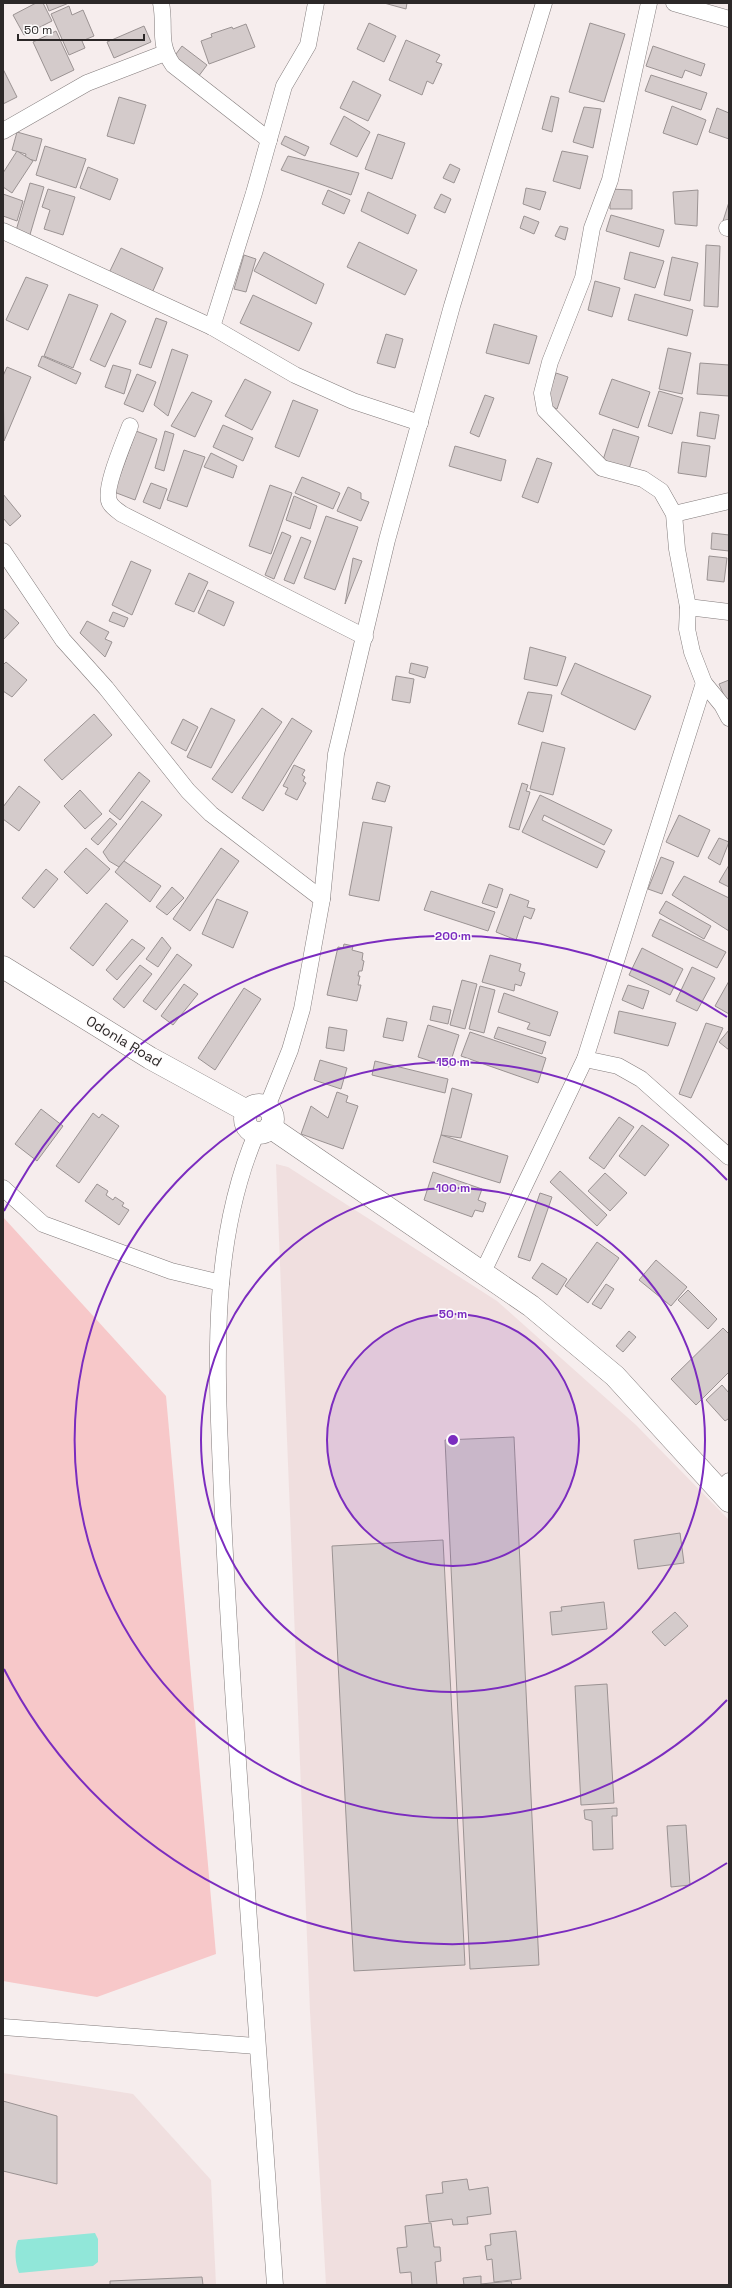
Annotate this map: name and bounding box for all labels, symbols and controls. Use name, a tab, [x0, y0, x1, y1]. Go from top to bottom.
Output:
scale bar	[18, 16, 144, 42]
text: 50 m	[24, 22, 52, 38]
text: 200 m	[435, 928, 471, 944]
street label: Odonla Road	[83, 1011, 165, 1071]
text: 150 m	[436, 1054, 470, 1070]
text: 100 m	[436, 1180, 470, 1196]
text: 50 m	[439, 1306, 467, 1322]
centre of rings	[446, 1433, 460, 1447]

